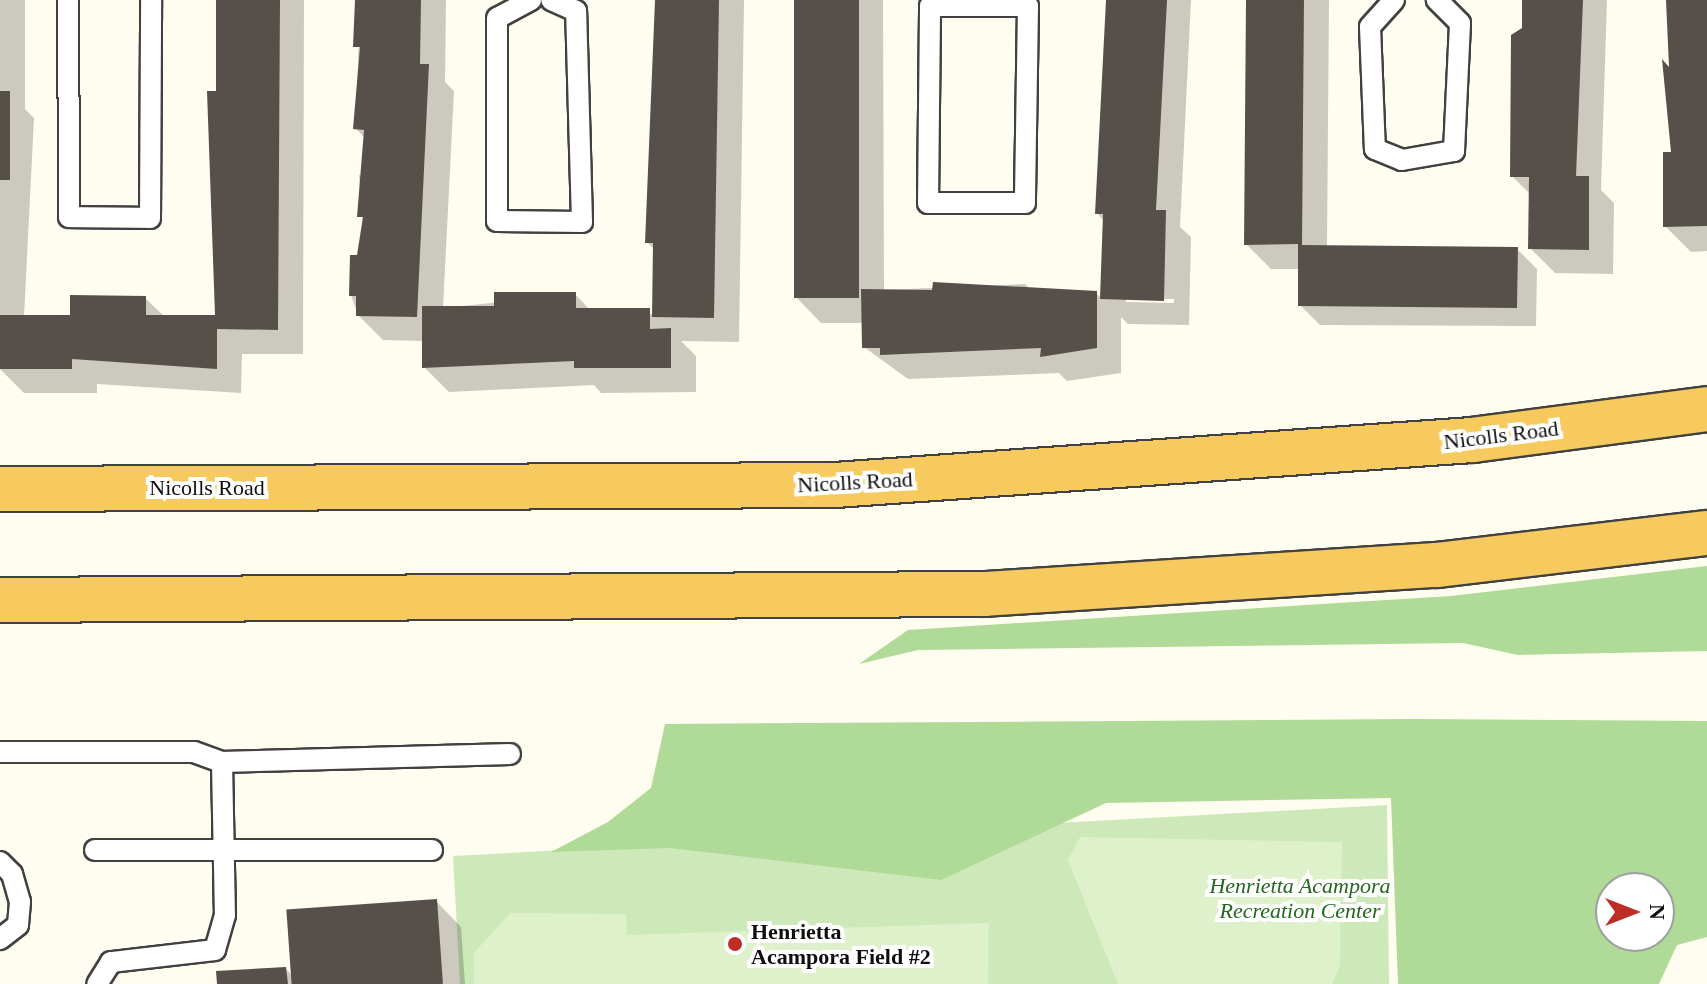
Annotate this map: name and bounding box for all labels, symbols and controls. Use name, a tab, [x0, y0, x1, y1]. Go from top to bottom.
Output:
street label: Nicolls Road	[1442, 415, 1560, 455]
street label: Nicolls Road	[797, 466, 913, 498]
street label: Nicolls Road	[149, 475, 265, 501]
park label: Henrietta Acampora Recreation Center	[1209, 872, 1391, 924]
north arrow	[1595, 872, 1675, 952]
text: N	[1645, 904, 1670, 920]
place label: Henrietta Acampora Field #2	[751, 918, 931, 970]
marker: Henrietta Acampora Field #2	[726, 935, 744, 953]

